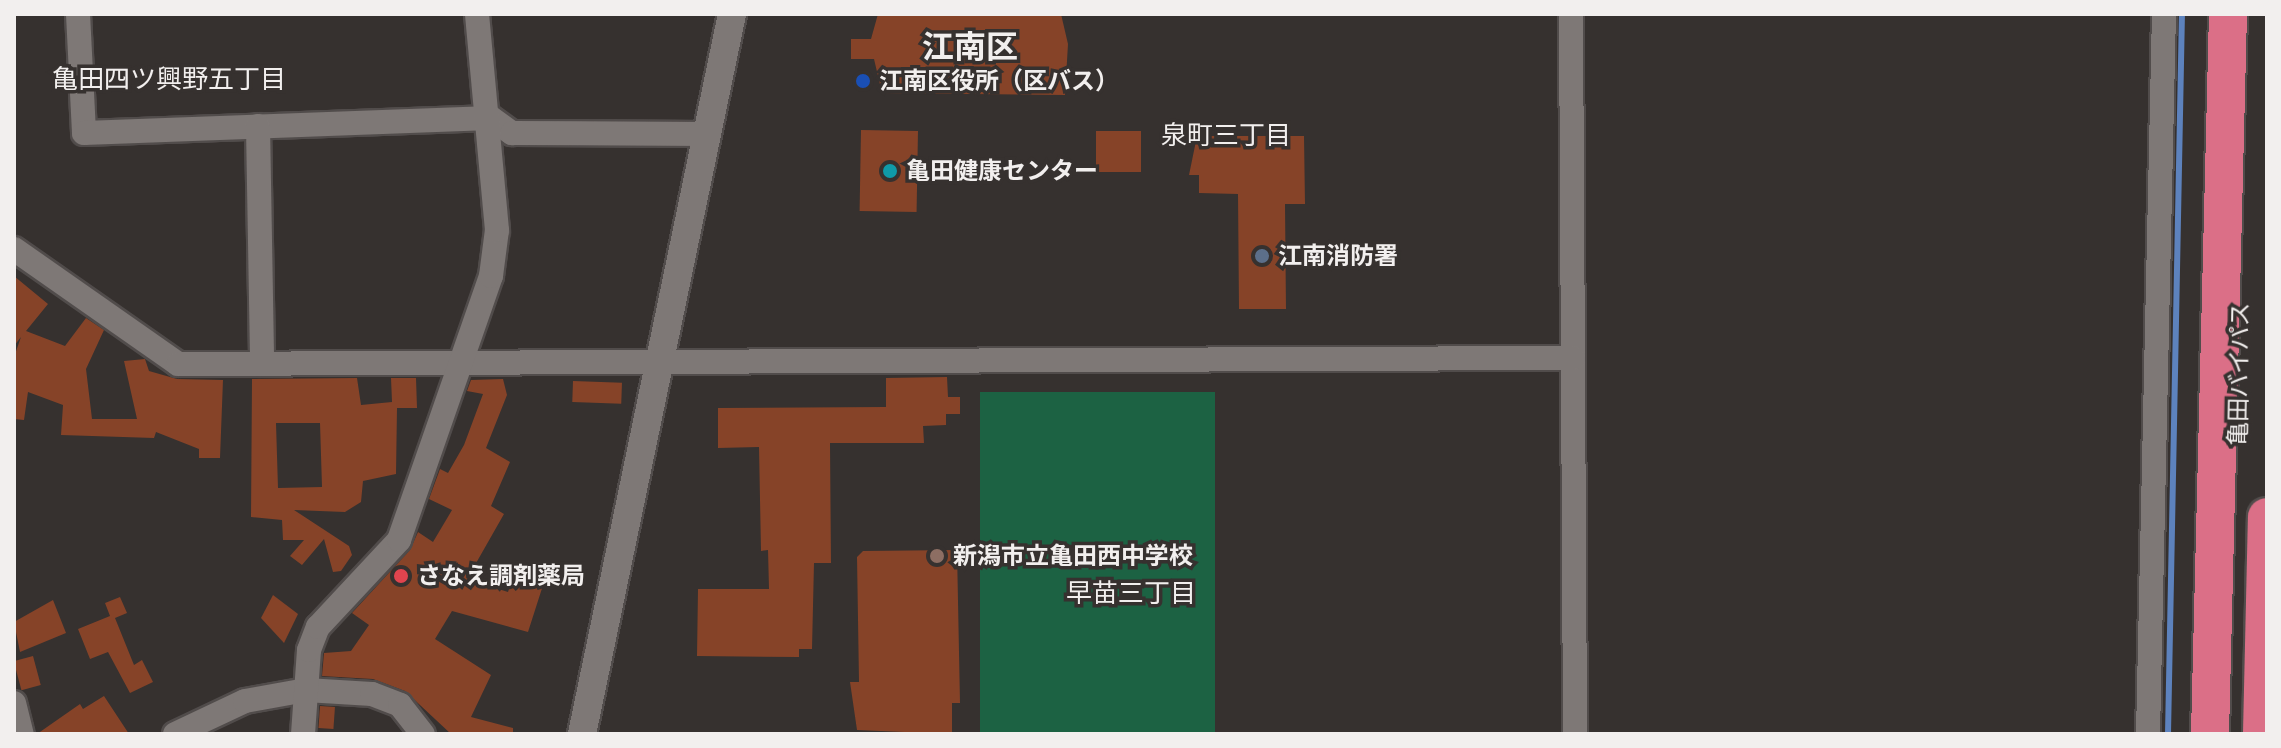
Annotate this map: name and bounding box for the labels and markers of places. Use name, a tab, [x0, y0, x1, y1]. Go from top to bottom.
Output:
place label: 江南区役所（区バス）	[879, 67, 1119, 95]
marker: 江南区役所（区バス）	[854, 72, 872, 90]
place label: 亀田健康センター	[906, 157, 1098, 185]
marker: 亀田健康センター	[881, 162, 899, 180]
place label: 江南消防署	[1278, 242, 1398, 270]
marker: 江南消防署	[1253, 247, 1271, 265]
place label: 新潟市立亀田西中学校	[953, 542, 1193, 570]
marker: 新潟市立亀田西中学校	[928, 547, 946, 565]
place label: さなえ調剤薬局	[417, 562, 585, 590]
marker: さなえ調剤薬局	[392, 567, 410, 585]

